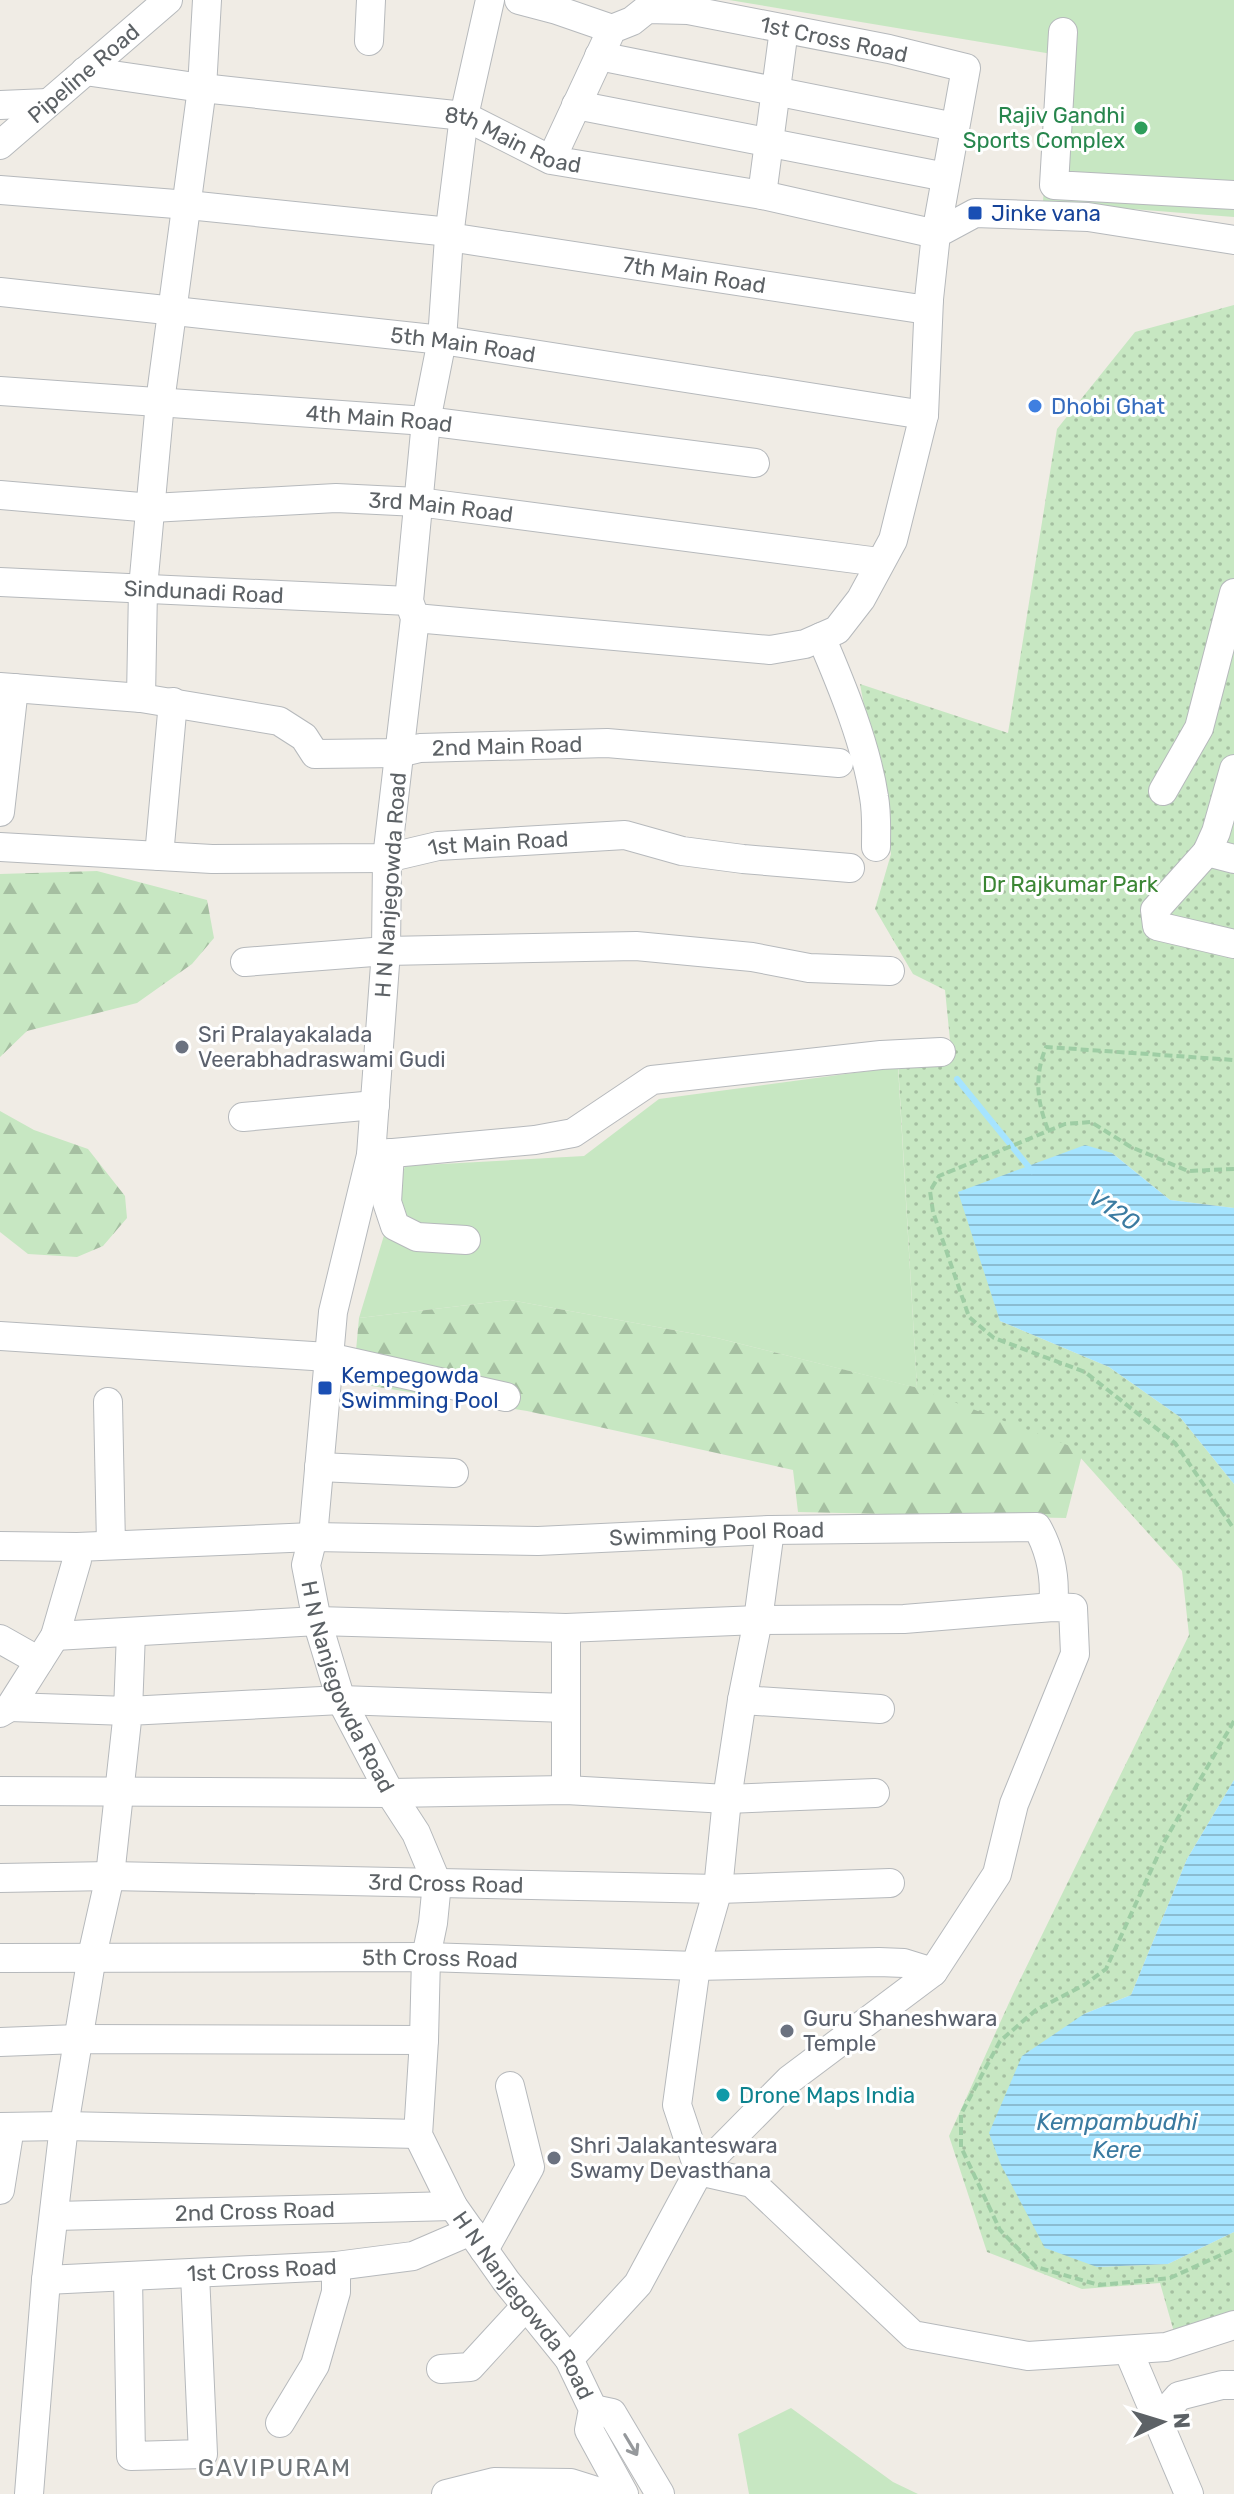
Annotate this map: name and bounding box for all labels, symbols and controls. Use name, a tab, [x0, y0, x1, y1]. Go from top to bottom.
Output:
street label: 1st Cross Road	[758, 11, 910, 68]
street label: Pipeline Road	[22, 18, 145, 129]
street label: 8th Main Road	[443, 101, 583, 179]
place label: Rajiv Gandhi Sports Complex	[963, 102, 1125, 154]
marker: Rajiv Gandhi Sports Complex	[1132, 119, 1150, 137]
place label: Jinke vana	[991, 200, 1101, 227]
marker: Jinke vana	[966, 204, 984, 222]
street label: 7th Main Road	[621, 251, 768, 299]
street label: 5th Main Road	[389, 321, 537, 368]
place label: Dhobi Ghat	[1051, 393, 1165, 420]
marker: Dhobi Ghat	[1026, 397, 1044, 415]
street label: 4th Main Road	[305, 400, 454, 438]
street label: 3rd Main Road	[368, 487, 515, 528]
street label: Sindunadi Road	[123, 575, 284, 609]
street label: 2nd Main Road	[431, 731, 583, 762]
street label: H N Nanjegowda Road	[369, 771, 412, 999]
street label: 1st Main Road	[425, 825, 569, 862]
park label: Dr Rajkumar Park	[982, 871, 1159, 898]
place label: Sri Pralayakalada Veerabhadraswami Gudi	[198, 1021, 446, 1073]
marker: Sri Pralayakalada Veerabhadraswami Gudi	[173, 1038, 191, 1056]
water label: V120	[1083, 1183, 1145, 1237]
place label: Kempegowda Swimming Pool	[341, 1362, 499, 1414]
marker: Kempegowda Swimming Pool	[316, 1379, 334, 1397]
street label: Swimming Pool Road	[609, 1516, 824, 1552]
street label: H N Nanjegowda Road	[295, 1578, 400, 1797]
street label: 3rd Cross Road	[368, 1869, 524, 1899]
street label: 5th Cross Road	[362, 1944, 518, 1974]
place label: Guru Shaneshwara Temple	[803, 2005, 997, 2057]
marker: Guru Shaneshwara Temple	[778, 2022, 796, 2040]
place label: Drone Maps India	[739, 2082, 915, 2109]
marker: Drone Maps India	[714, 2086, 732, 2104]
water label: Kempambudhi Kere	[1036, 2108, 1199, 2164]
place label: Shri Jalakanteswara Swamy Devasthana	[570, 2132, 778, 2184]
marker: Shri Jalakanteswara Swamy Devasthana	[545, 2149, 563, 2167]
street label: 2nd Cross Road	[175, 2196, 335, 2227]
street label: H N Nanjegowda Road	[447, 2206, 599, 2404]
street label: 1st Cross Road	[186, 2253, 337, 2287]
north arrow	[1122, 2382, 1202, 2462]
text: N	[1167, 2412, 1195, 2429]
one-way arrow	[624, 2433, 640, 2456]
district label: GAVIPURAM	[198, 2454, 352, 2482]

